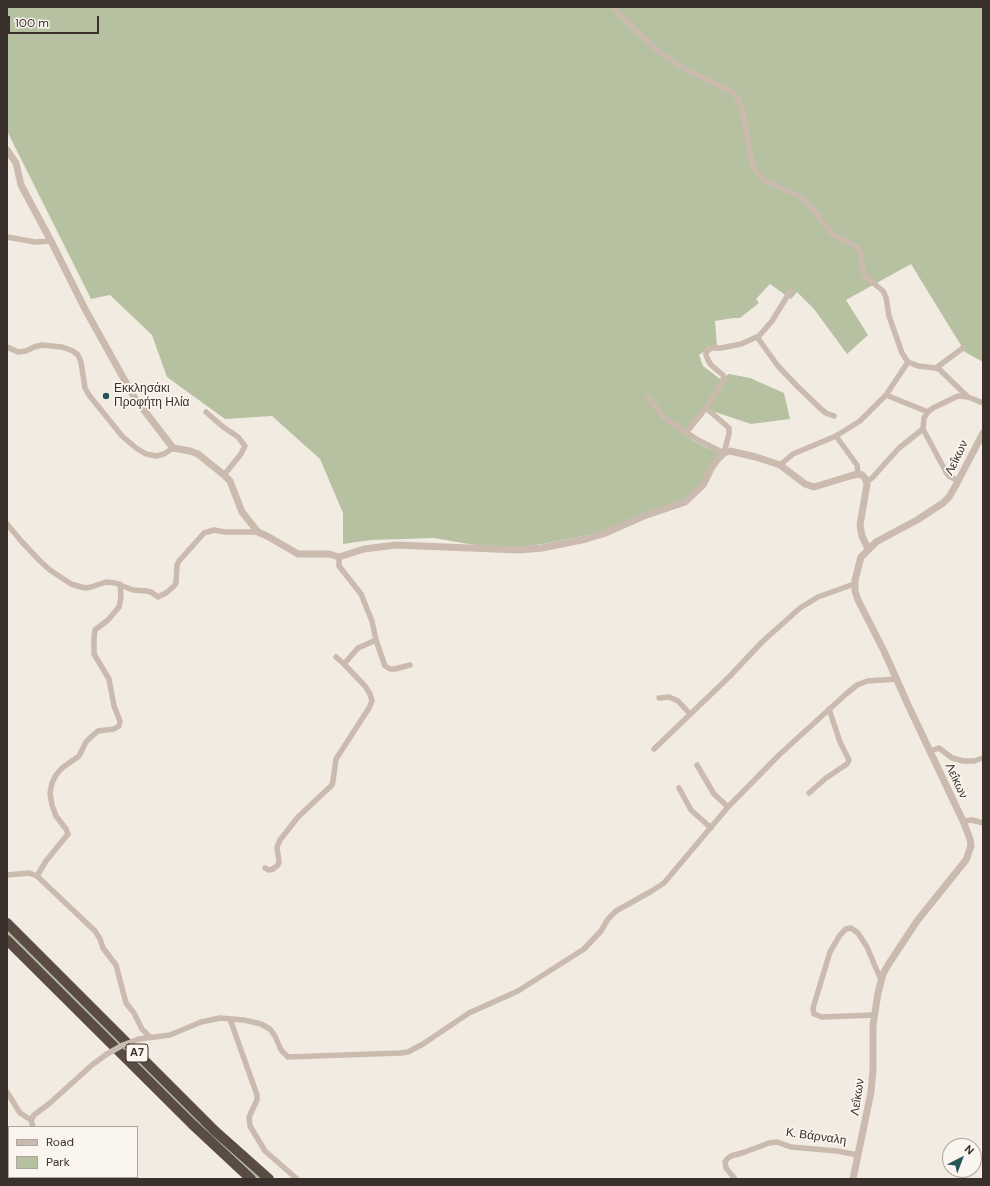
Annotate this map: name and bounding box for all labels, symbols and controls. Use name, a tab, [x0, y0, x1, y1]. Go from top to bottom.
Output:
scale bar	[10, 8, 101, 34]
text: 100 m	[15, 15, 49, 31]
place label: Εκκλησάκι Προφήτη Ηλία	[114, 382, 189, 410]
marker: Εκκλησάκι Προφήτη Ηλία	[101, 391, 111, 401]
street label: Λεΐκων	[942, 438, 972, 478]
street label: Λεΐκων	[942, 761, 970, 801]
road number: Α7	[126, 1044, 148, 1062]
street label: Λεΐκων	[848, 1077, 868, 1117]
legend	[8, 1126, 138, 1178]
street label: Κ. Βάρναλη	[785, 1126, 847, 1148]
text: Road	[46, 1134, 74, 1150]
north arrow	[942, 1138, 982, 1178]
text: N	[962, 1142, 977, 1158]
text: Park	[46, 1154, 70, 1170]

